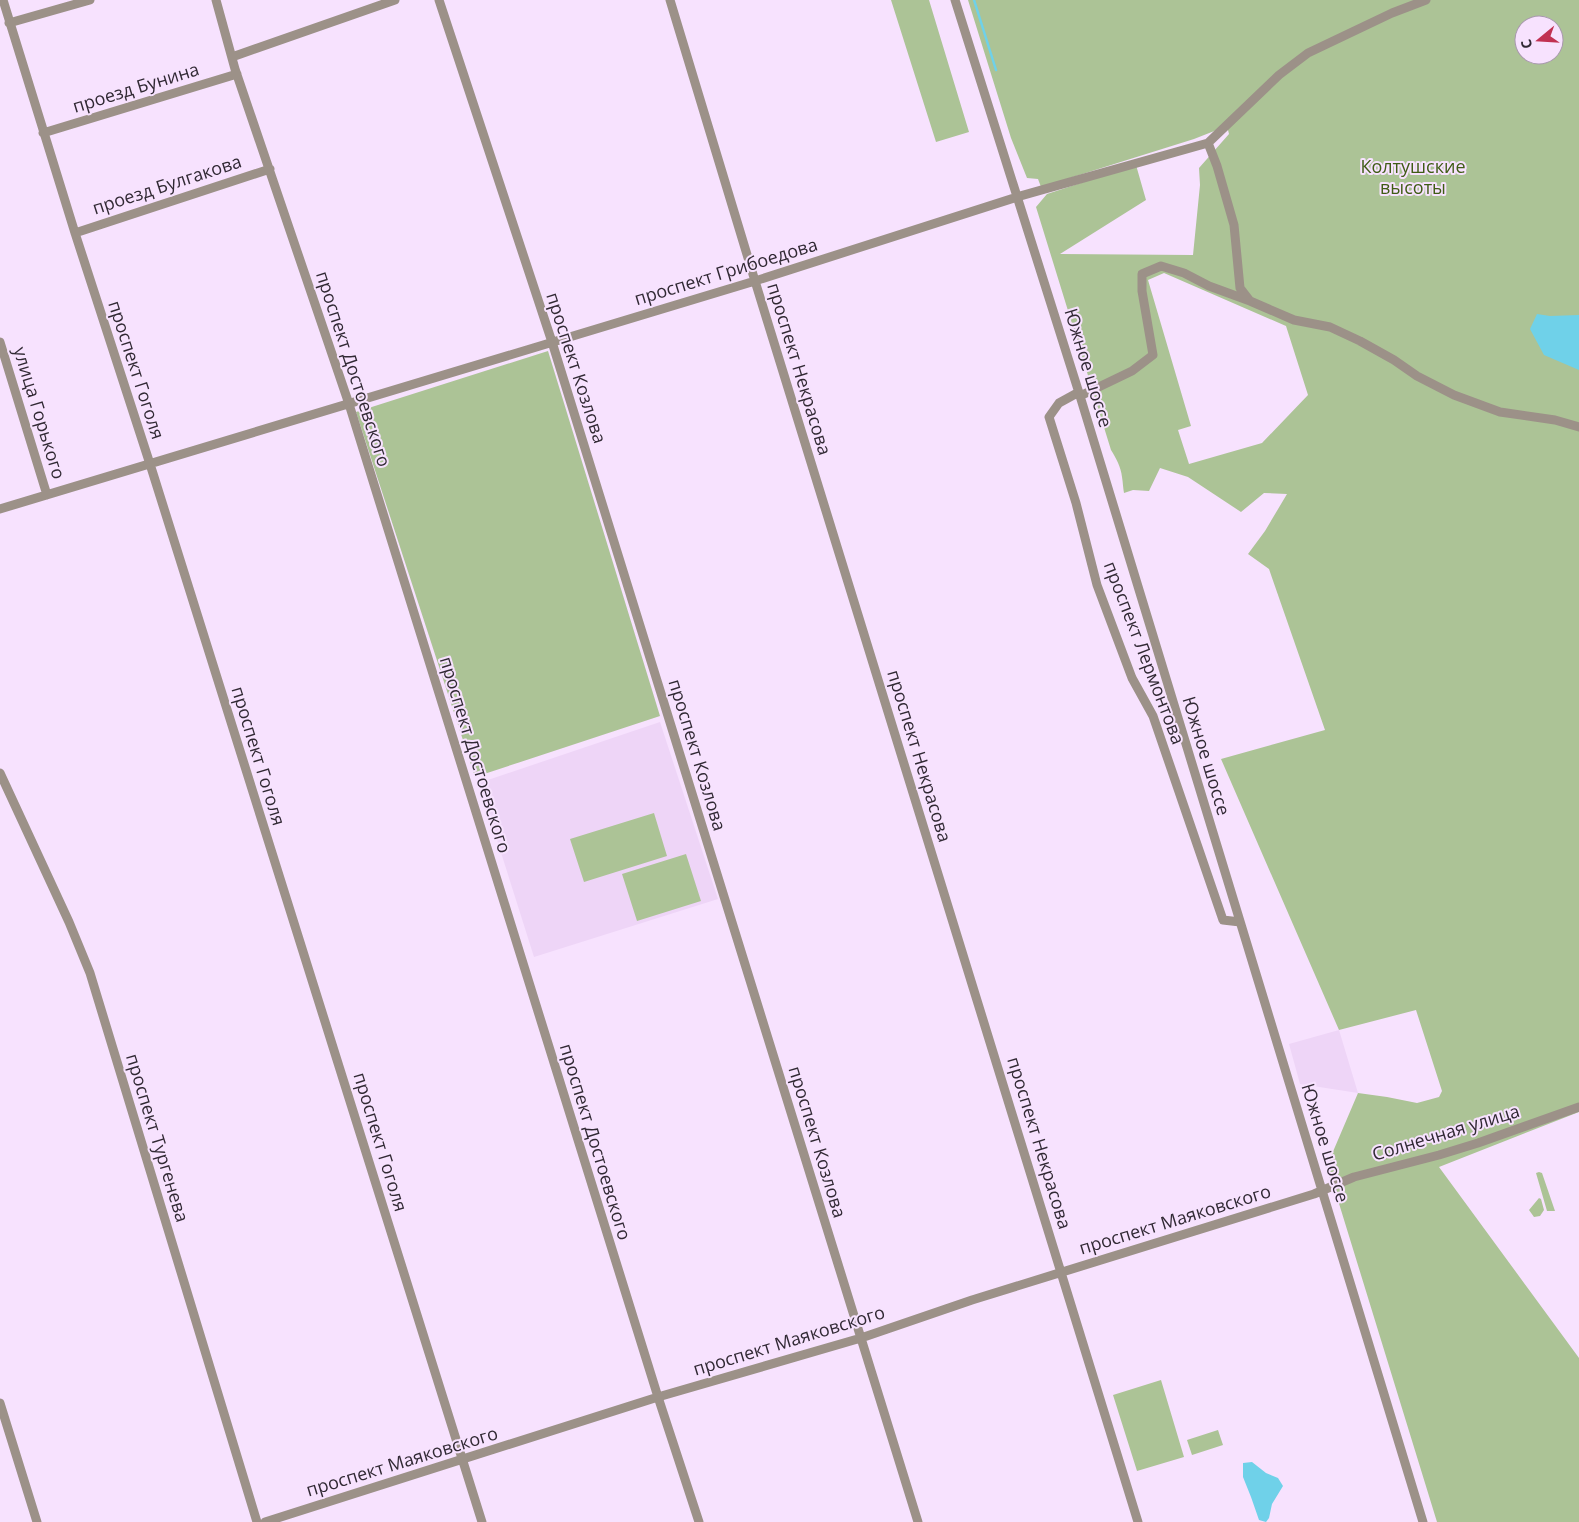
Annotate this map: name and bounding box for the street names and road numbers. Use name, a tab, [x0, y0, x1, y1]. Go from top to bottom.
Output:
street label: проезд Бунина	[70, 56, 202, 118]
street label: проезд Булгакова	[89, 149, 244, 219]
street label: проспект Грибоедова	[631, 232, 820, 310]
street label: проспект Достоевского	[311, 268, 397, 469]
street label: проспект Некрасова	[762, 280, 838, 458]
street label: проспект Козлова	[541, 289, 613, 446]
street label: проспект Гоголя	[103, 297, 171, 442]
street label: Южное шоссе	[1059, 305, 1118, 430]
street label: улица Горького	[8, 344, 71, 482]
street label: проспект Лермонтова	[1099, 558, 1191, 748]
street label: проспект Достоевского	[435, 654, 517, 856]
street label: проспект Некрасова	[882, 667, 958, 845]
street label: проспект Козлова	[663, 676, 732, 833]
street label: проспект Гоголя	[226, 683, 292, 828]
street label: Южное шоссе	[1177, 693, 1236, 818]
street label: проспект Достоевского	[555, 1041, 637, 1243]
street label: проспект Тургенева	[121, 1051, 195, 1225]
street label: проспект Некрасова	[1002, 1054, 1078, 1232]
street label: проспект Козлова	[783, 1063, 852, 1220]
street label: проспект Гоголя	[348, 1069, 414, 1214]
street label: Южное шоссе	[1296, 1080, 1355, 1205]
street label: Солнечная улица	[1369, 1098, 1522, 1166]
street label: проспект Маяковского	[1076, 1178, 1274, 1260]
street label: проспект Маяковского	[690, 1299, 888, 1381]
street label: проспект Маяковского	[303, 1420, 501, 1502]

